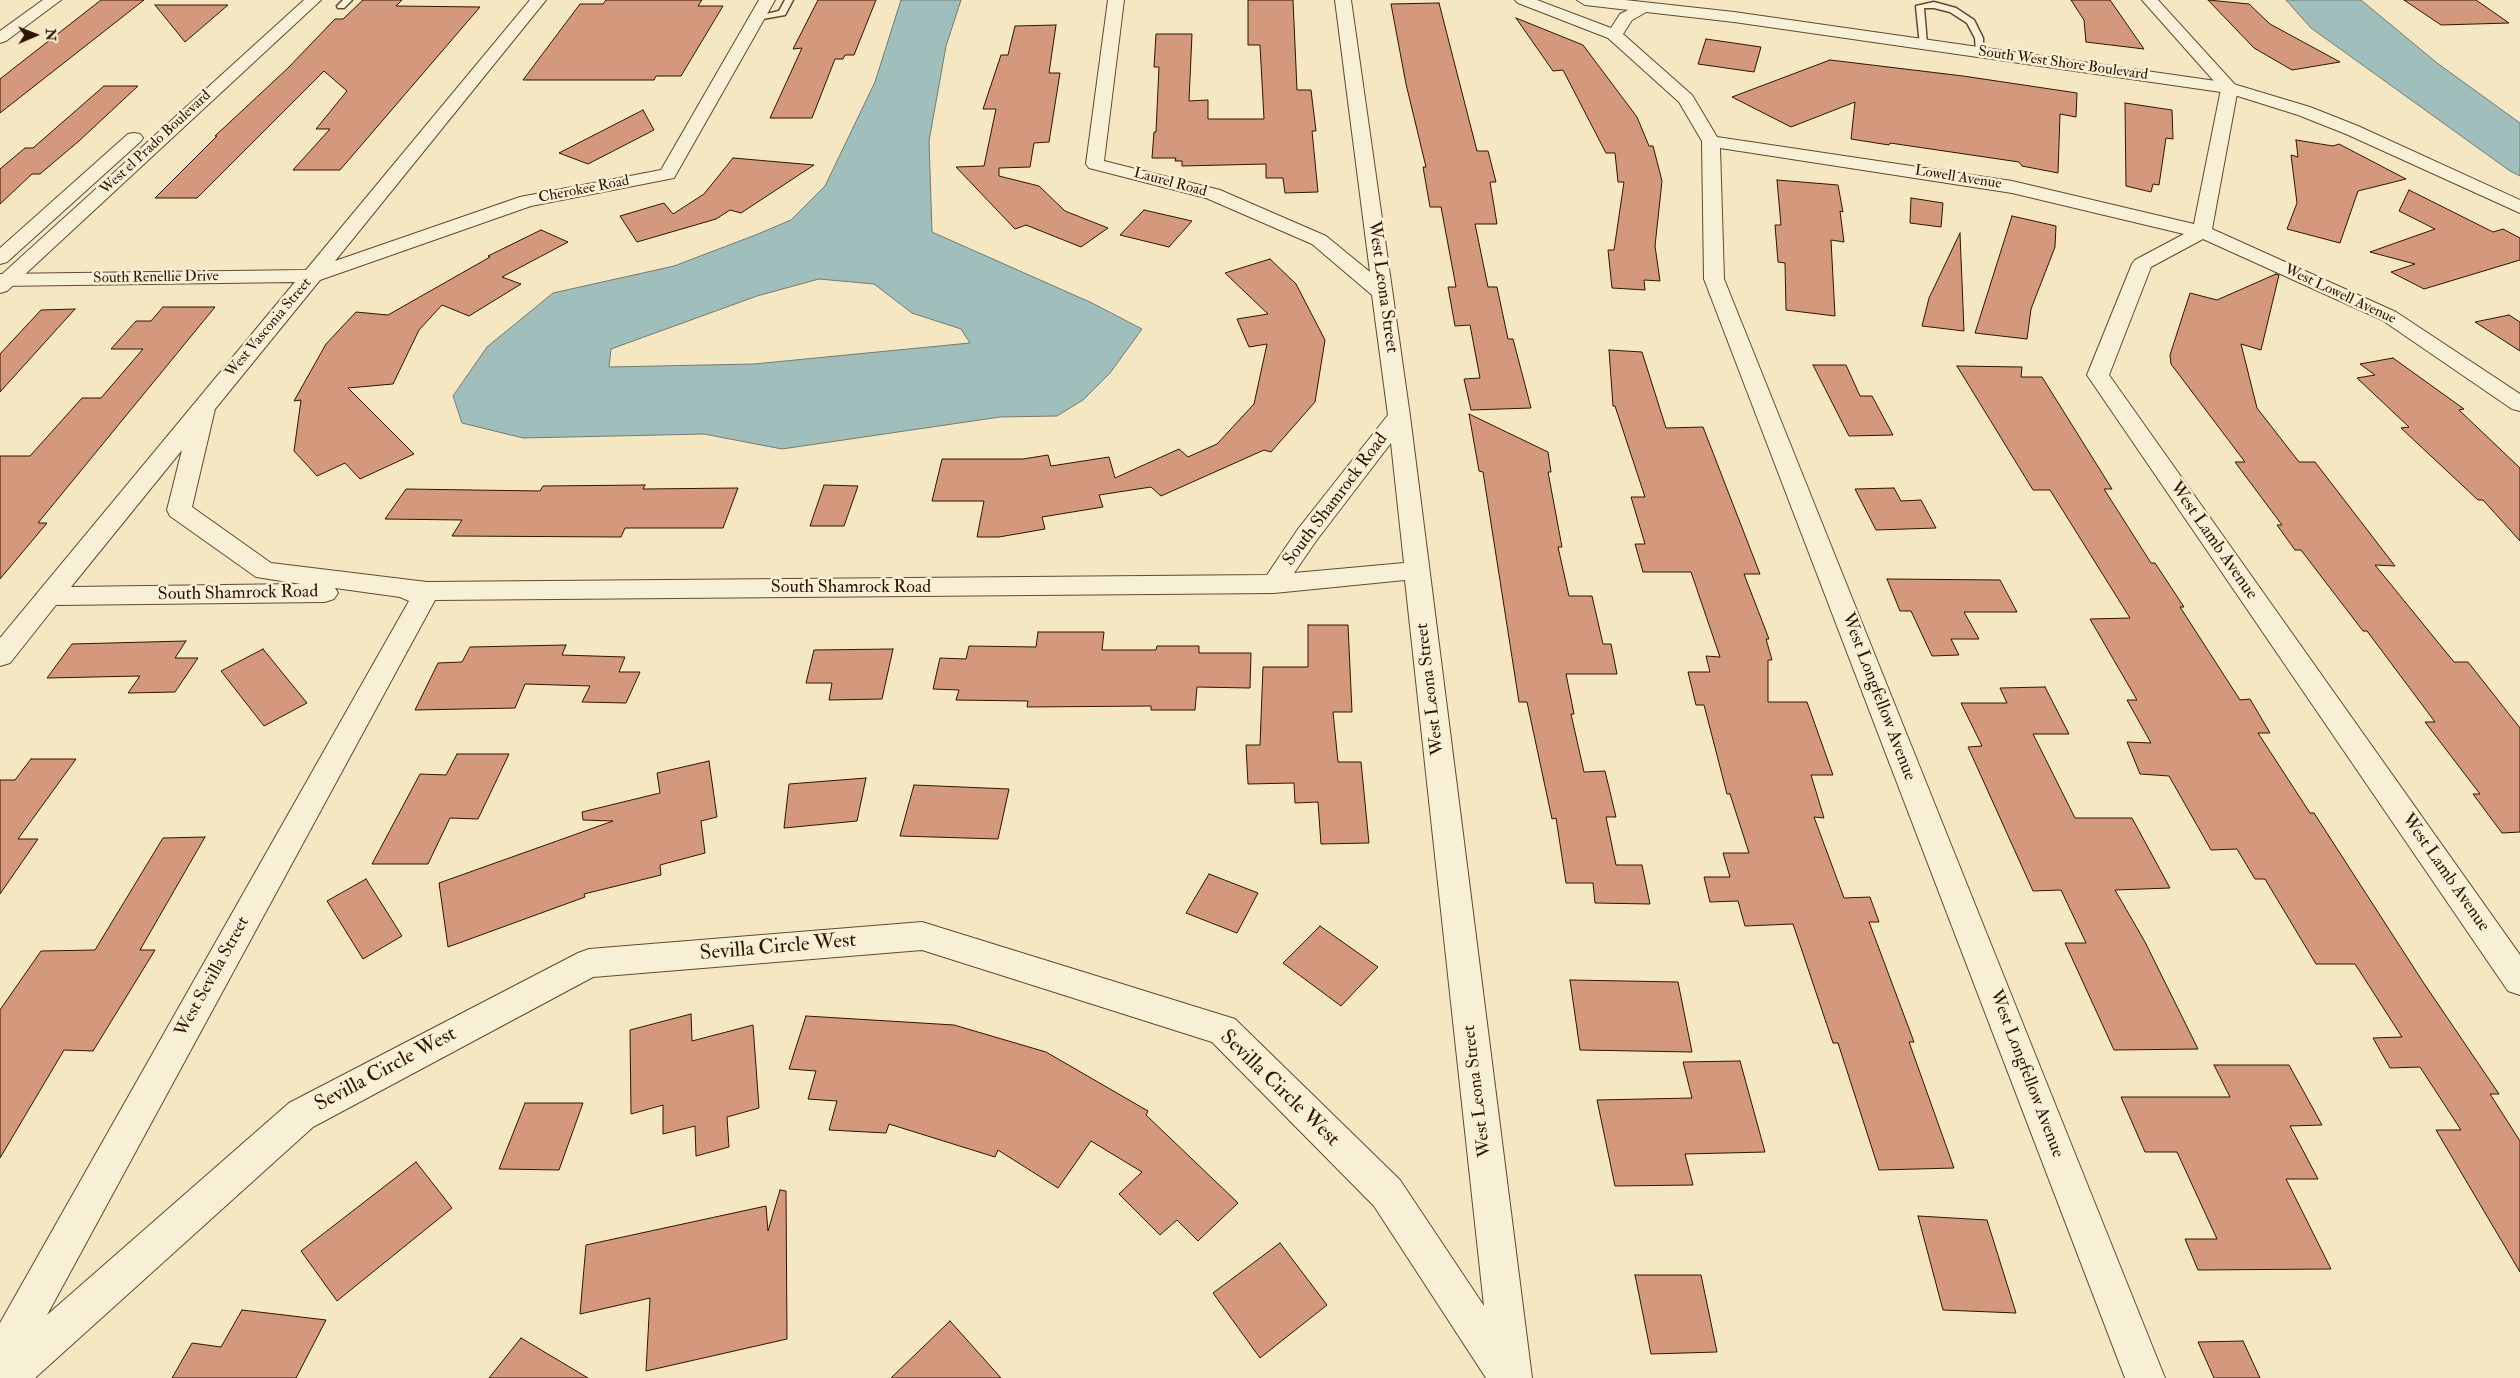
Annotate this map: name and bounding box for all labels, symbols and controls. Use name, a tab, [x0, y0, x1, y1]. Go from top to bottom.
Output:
north arrow	[10, 10, 60, 60]
text: N	[42, 28, 59, 41]
street label: South West Shore Boulevard	[1977, 43, 2149, 85]
street label: West el Prado Boulevard	[97, 87, 215, 199]
street label: Lowell Avenue	[1913, 162, 2003, 194]
street label: Laurel Road	[1131, 165, 1209, 201]
street label: Cherokee Road	[537, 172, 631, 208]
street label: West Leona Street	[1362, 220, 1402, 354]
street label: West Lowell Avenue	[2281, 261, 2399, 329]
street label: South Renellie Drive	[93, 268, 219, 288]
street label: West Vasconia Street	[222, 275, 316, 381]
street label: South Shamrock Road	[1279, 429, 1393, 571]
street label: West Lamb Avenue	[2164, 478, 2262, 604]
street label: South Shamrock Road	[771, 577, 931, 599]
street label: South Shamrock Road	[158, 582, 318, 606]
street label: West Longfellow Avenue	[1836, 610, 1920, 784]
street label: West Leona Street	[1412, 622, 1450, 756]
street label: West Lamb Avenue	[2396, 810, 2494, 936]
street label: West Sevilla Street	[171, 913, 255, 1041]
street label: Sevilla Circle West	[699, 929, 857, 967]
street label: West Longfellow Avenue	[1984, 987, 2068, 1161]
street label: Sevilla Circle West	[311, 1022, 461, 1118]
street label: West Leona Street	[1459, 1024, 1497, 1158]
street label: Sevilla Circle West	[1214, 1026, 1344, 1152]

